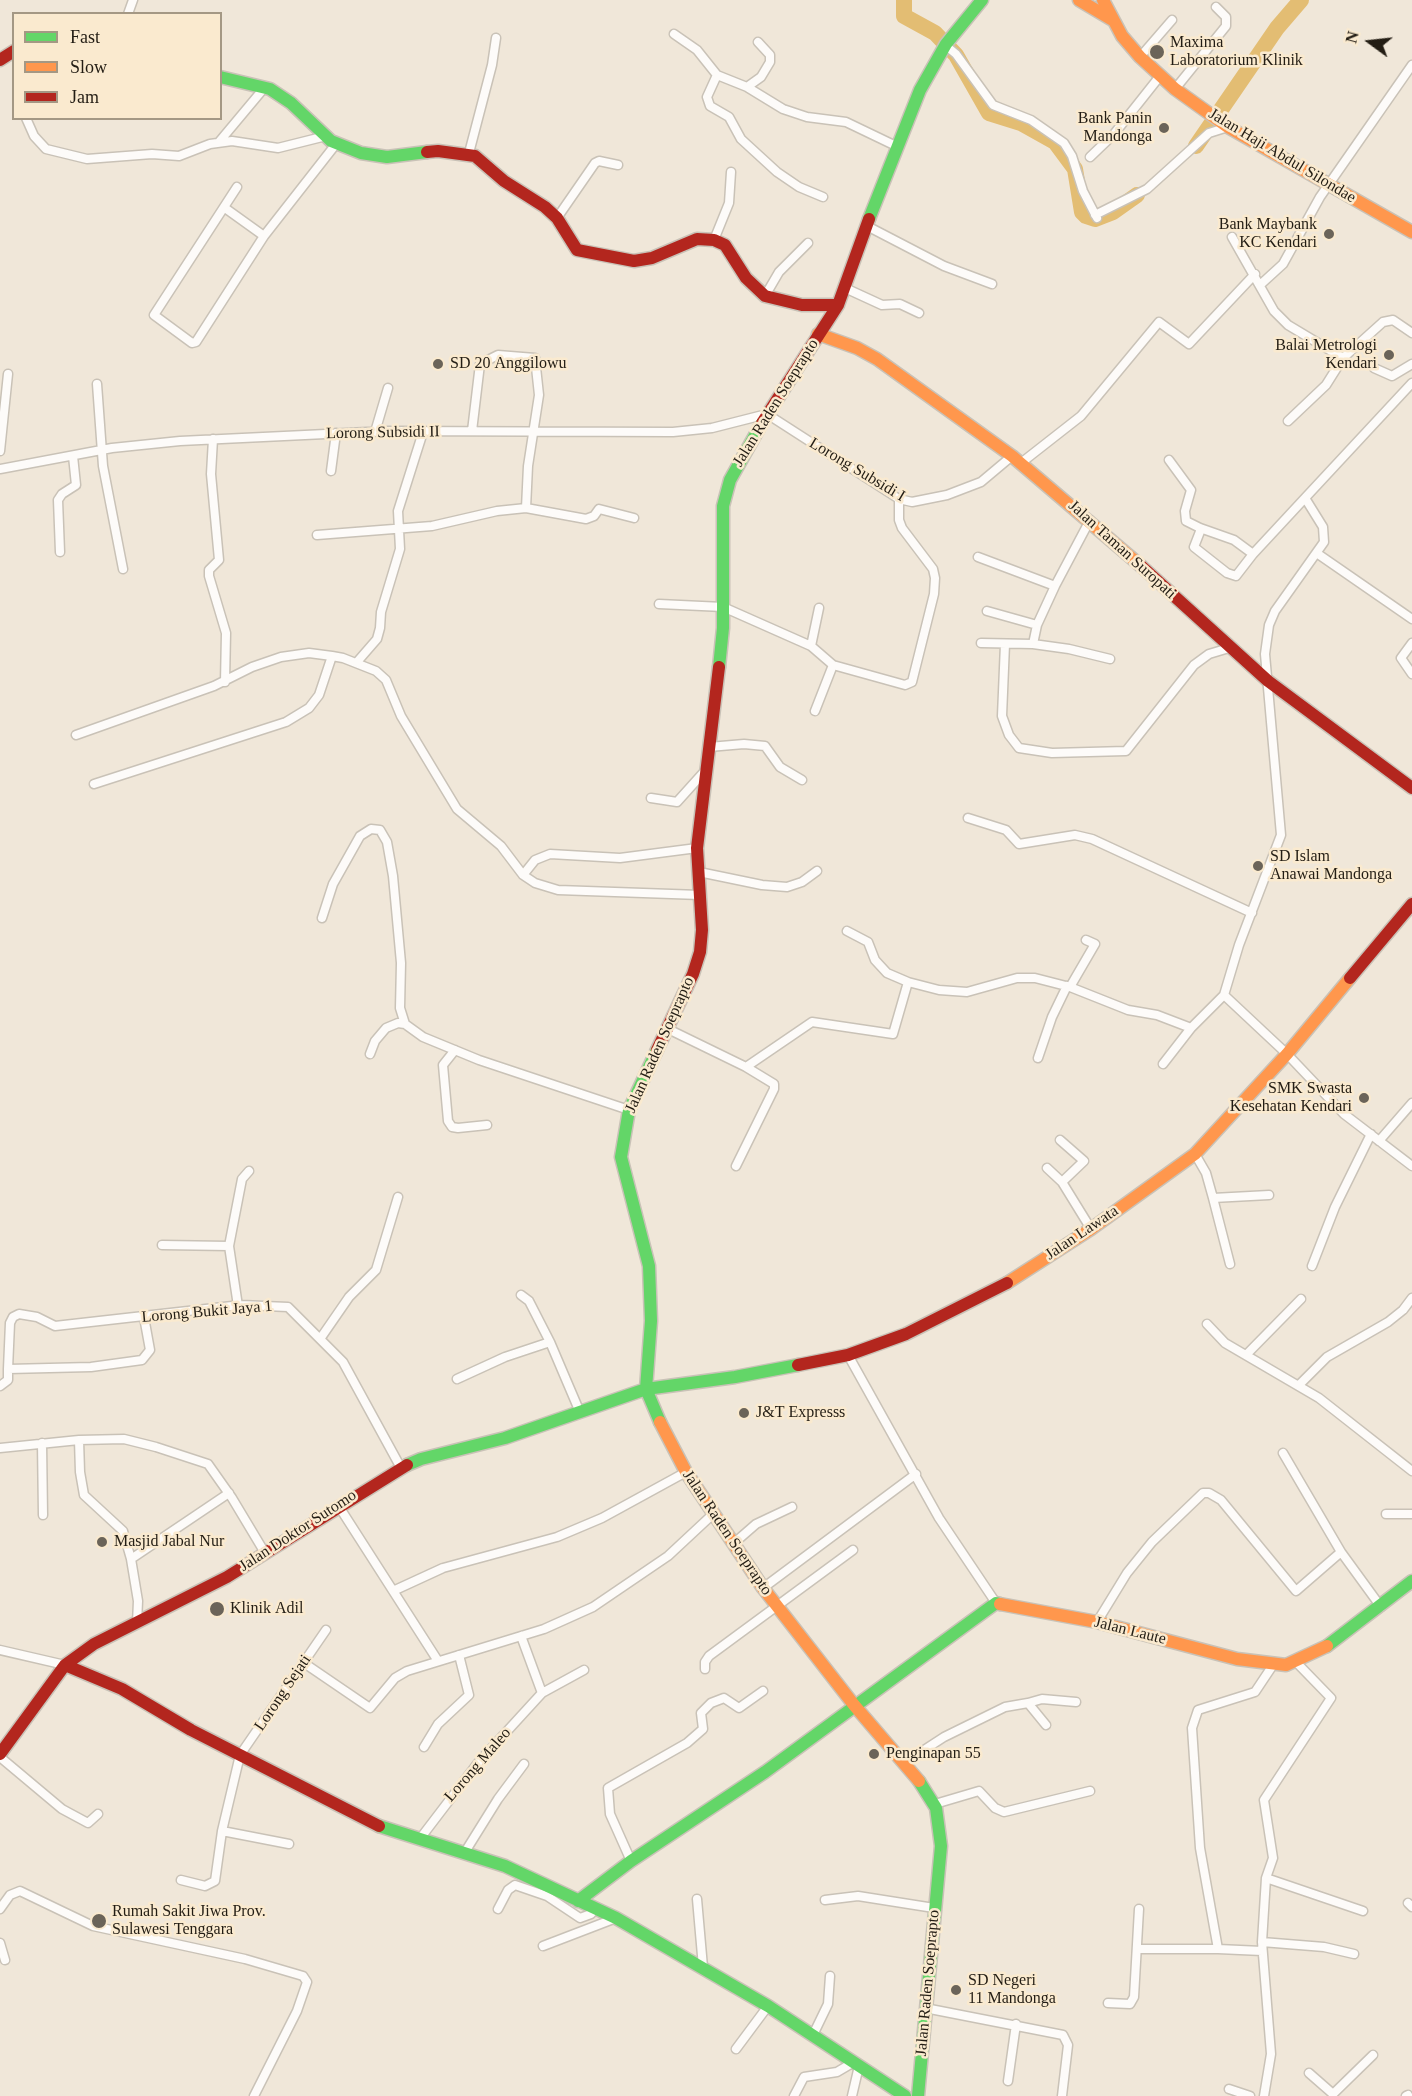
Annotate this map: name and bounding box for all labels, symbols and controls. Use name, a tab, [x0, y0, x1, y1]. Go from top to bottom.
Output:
legend	[12, 12, 222, 120]
north arrow	[1340, 12, 1400, 72]
text: Fast	[70, 27, 100, 47]
text: N	[1342, 29, 1362, 45]
place label: Maxima Laboratorium Klinik	[1170, 33, 1303, 71]
marker: Maxima Laboratorium Klinik	[1148, 43, 1166, 61]
text: Slow	[70, 57, 107, 77]
text: Jam	[70, 87, 99, 107]
street label: Jalan Haji Abdul Silondae	[1205, 104, 1359, 208]
place label: Bank Panin Mandonga	[1078, 109, 1152, 147]
marker: Bank Panin Mandonga	[1157, 121, 1171, 135]
place label: Bank Maybank KC Kendari	[1219, 215, 1317, 253]
marker: Bank Maybank KC Kendari	[1322, 227, 1336, 241]
street label: Jalan Raden Soeprapto	[729, 336, 823, 470]
place label: Balai Metrologi Kendari	[1275, 336, 1377, 374]
marker: Balai Metrologi Kendari	[1382, 348, 1396, 362]
place label: SD 20 Anggilowu	[450, 354, 566, 374]
marker: SD 20 Anggilowu	[431, 357, 445, 371]
street label: Lorong Subsidi II	[326, 422, 440, 444]
street label: Lorong Subsidi I	[806, 434, 908, 506]
street label: Jalan Taman Suropati	[1064, 497, 1180, 603]
place label: SD Islam Anawai Mandonga	[1270, 847, 1392, 885]
marker: SD Islam Anawai Mandonga	[1251, 859, 1265, 873]
street label: Jalan Raden Soeprapto	[621, 974, 699, 1116]
place label: SMK Swasta Kesehatan Kendari	[1230, 1079, 1352, 1117]
marker: SMK Swasta Kesehatan Kendari	[1357, 1091, 1371, 1105]
street label: Jalan Lawata	[1042, 1202, 1122, 1264]
street label: Lorong Bukit Jaya 1	[141, 1297, 273, 1327]
place label: J&T Expresss	[756, 1403, 845, 1423]
marker: J&T Expresss	[737, 1406, 751, 1420]
street label: Jalan Raden Soeprapto	[678, 1467, 776, 1599]
street label: Jalan Doktor Sutomo	[236, 1486, 360, 1576]
place label: Masjid Jabal Nur	[114, 1532, 224, 1552]
marker: Masjid Jabal Nur	[95, 1535, 109, 1549]
place label: Klinik Adil	[230, 1599, 303, 1619]
marker: Klinik Adil	[208, 1600, 226, 1618]
street label: Jalan Laute	[1092, 1613, 1168, 1649]
street label: Lorong Sejati	[251, 1651, 315, 1735]
street label: Lorong Maleo	[441, 1724, 515, 1806]
place label: Penginapan 55	[886, 1744, 981, 1764]
marker: Penginapan 55	[867, 1747, 881, 1761]
place label: Rumah Sakit Jiwa Prov. Sulawesi Tenggara	[112, 1902, 266, 1940]
street label: Jalan Raden Soeprapto	[912, 1909, 944, 2057]
marker: Rumah Sakit Jiwa Prov. Sulawesi Tenggara	[90, 1912, 108, 1930]
place label: SD Negeri 11 Mandonga	[968, 1971, 1056, 2009]
marker: SD Negeri 11 Mandonga	[949, 1983, 963, 1997]

